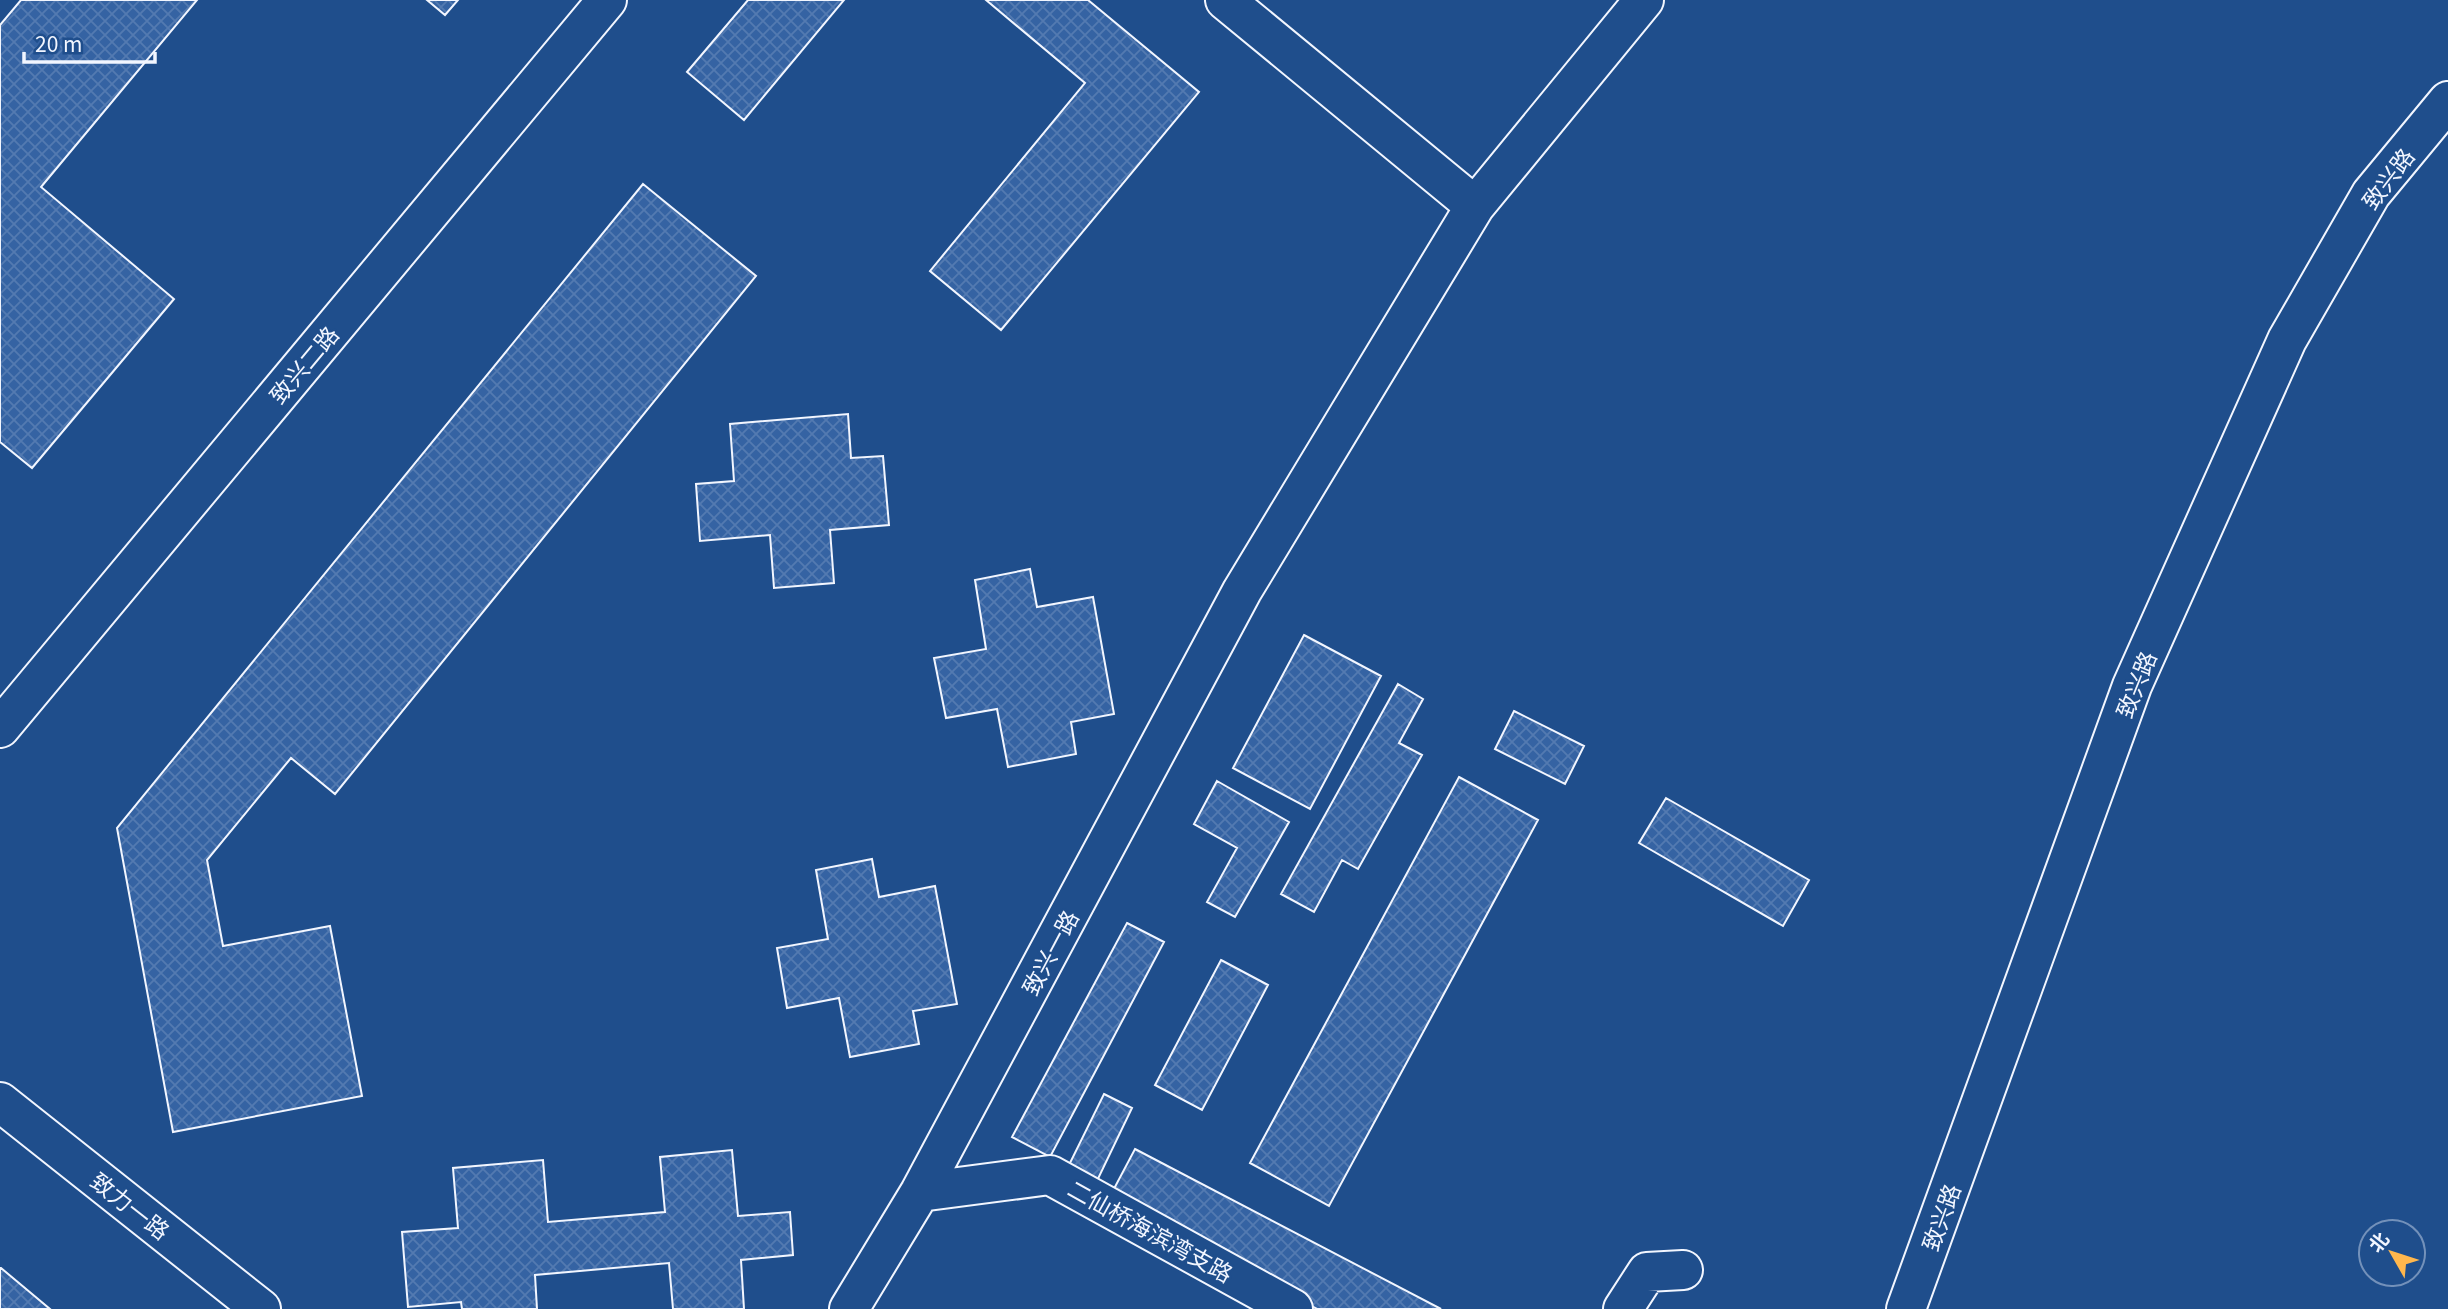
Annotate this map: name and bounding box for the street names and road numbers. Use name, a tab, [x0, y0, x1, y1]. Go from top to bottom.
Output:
street label: 致兴路	[2353, 140, 2421, 216]
street label: 致兴二路	[260, 318, 346, 410]
street label: 致兴路	[2106, 646, 2164, 722]
street label: 致兴一路	[1012, 903, 1086, 1001]
street label: 致力一路	[84, 1163, 178, 1247]
street label: 二仙桥海滨湾支路	[1062, 1171, 1240, 1289]
street label: 致兴路	[1912, 1179, 1968, 1255]

